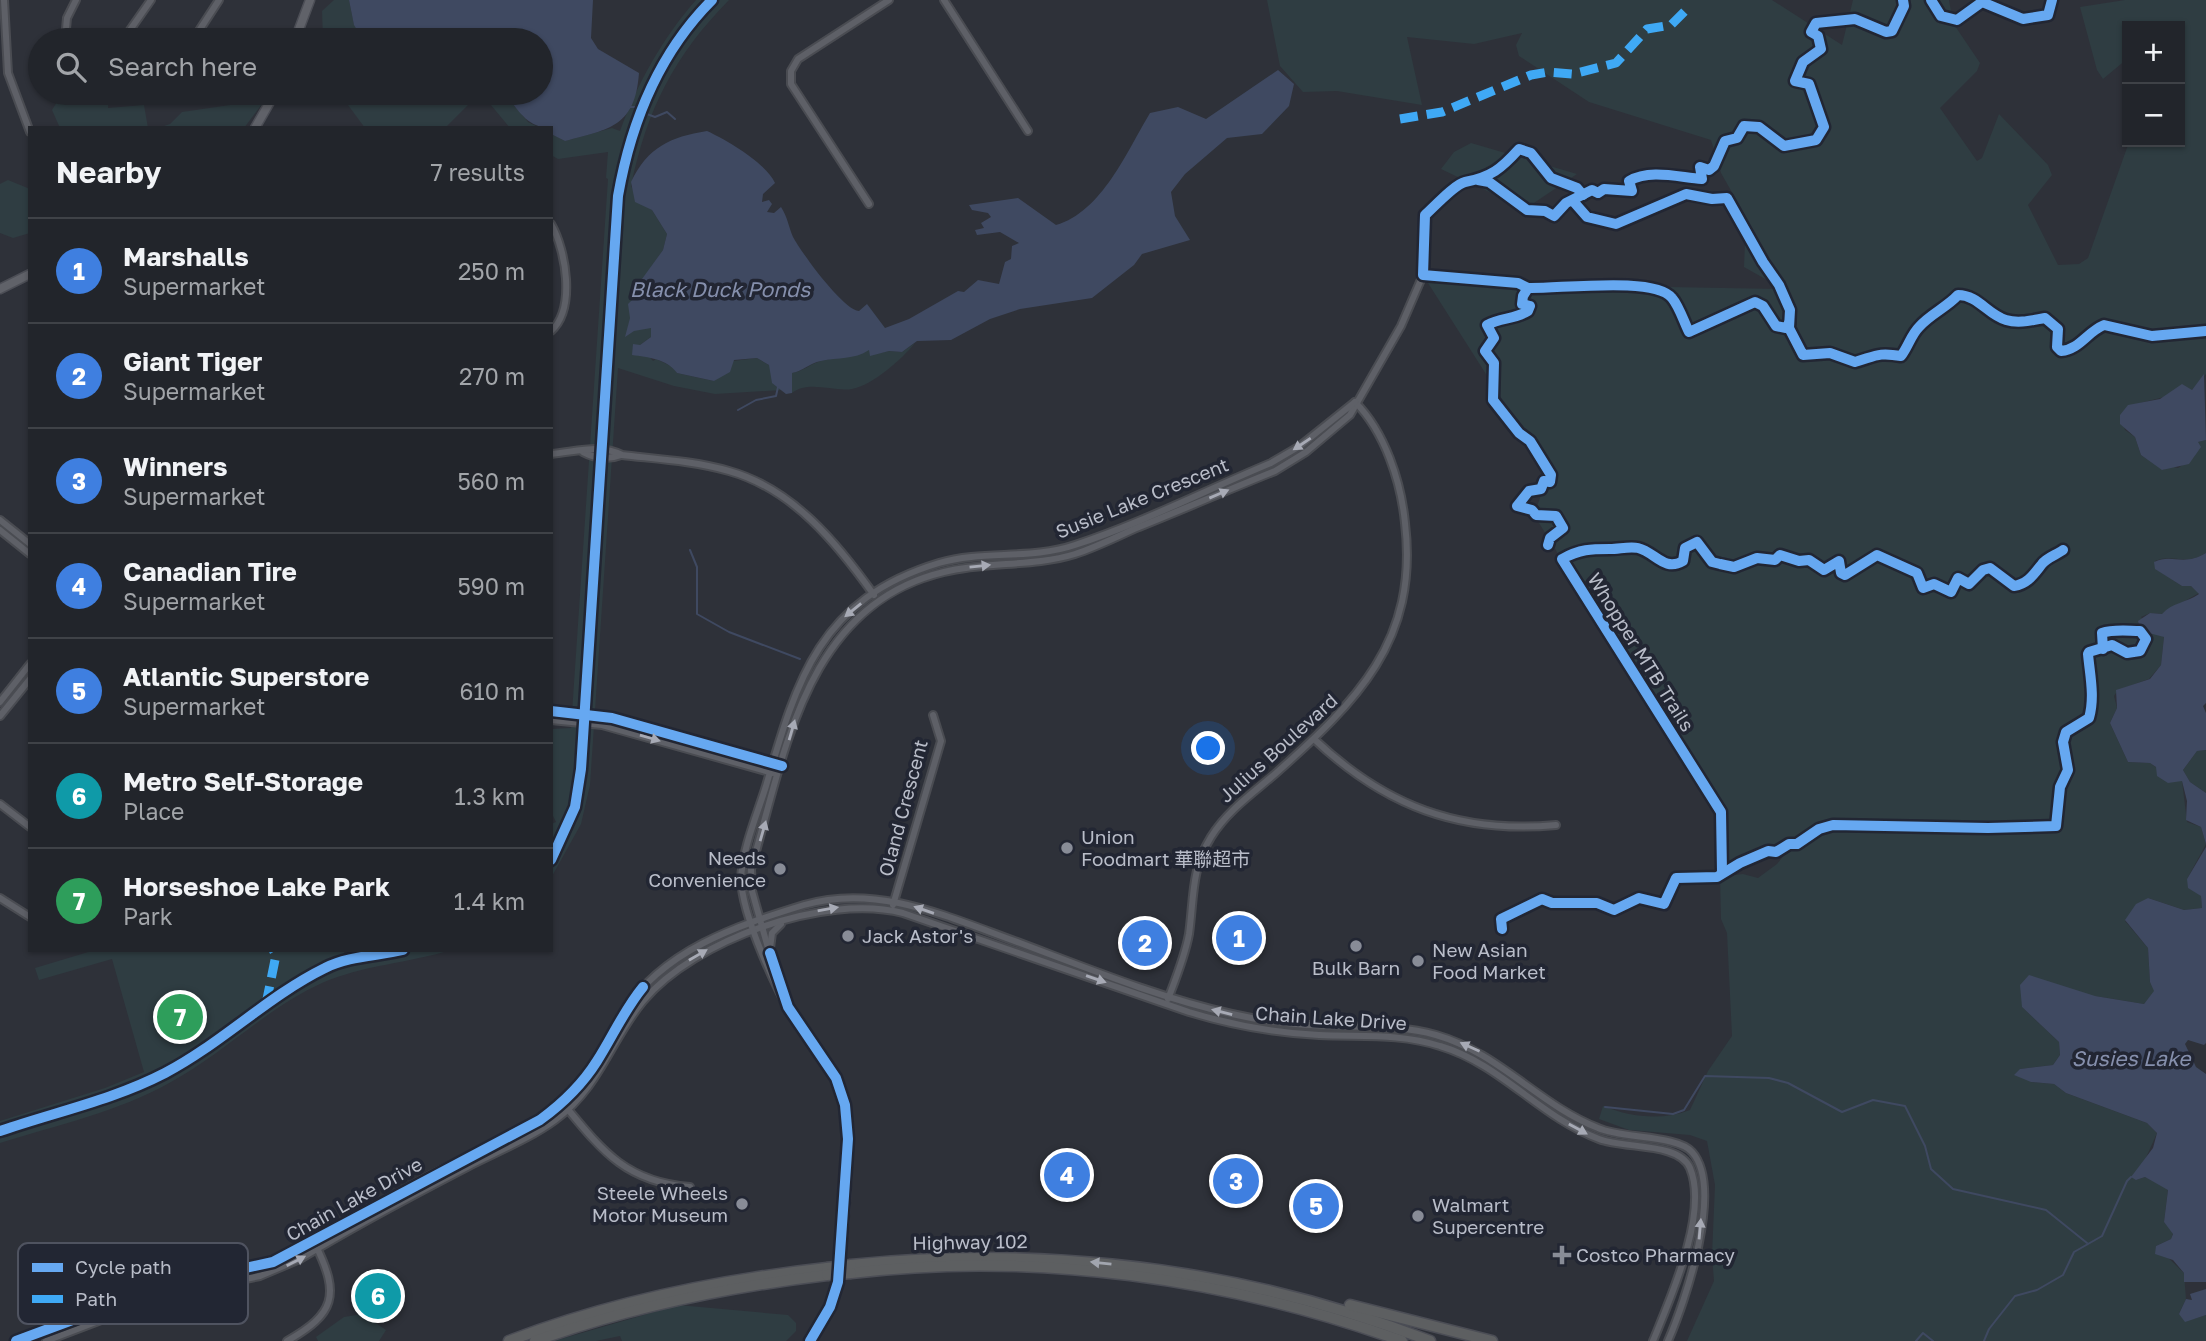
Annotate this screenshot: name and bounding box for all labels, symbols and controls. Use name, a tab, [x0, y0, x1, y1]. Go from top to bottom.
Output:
map controls	[2122, 21, 2185, 147]
button: +	[2122, 21, 2185, 84]
search box	[28, 28, 553, 105]
icon: search	[52, 48, 90, 86]
text: Search here	[108, 51, 257, 82]
button: −	[2122, 84, 2185, 147]
text: Nearby	[56, 154, 161, 190]
text: 7 results	[431, 158, 525, 186]
text: Marshalls	[123, 241, 249, 272]
text: 1	[73, 257, 85, 285]
text: 250 m	[458, 257, 525, 285]
text: Supermarket	[123, 272, 266, 300]
water label: Black Duck Ponds	[630, 276, 811, 302]
text: Giant Tiger	[123, 346, 262, 377]
text: 2	[72, 362, 86, 390]
text: 270 m	[459, 362, 525, 390]
text: Supermarket	[123, 377, 266, 405]
one-way arrow	[1293, 437, 1311, 451]
text: Winners	[123, 451, 228, 482]
street label: Susie Lake Crescent	[1052, 452, 1232, 543]
text: 3	[72, 467, 86, 495]
text: 560 m	[457, 467, 525, 495]
text: Supermarket	[123, 482, 266, 510]
one-way arrow	[1209, 488, 1230, 499]
text: Canadian Tire	[123, 556, 297, 587]
one-way arrow	[969, 560, 991, 571]
street label: Whopper MTB Trails	[1583, 568, 1700, 735]
text: 4	[72, 572, 86, 600]
text: 590 m	[457, 572, 525, 600]
text: Supermarket	[123, 587, 266, 615]
one-way arrow	[844, 602, 861, 617]
text: Atlantic Superstore	[123, 661, 369, 692]
text: 5	[72, 677, 86, 705]
text: 610 m	[460, 677, 525, 705]
street label: Julius Boulevard	[1214, 688, 1342, 807]
text: Supermarket	[123, 692, 266, 720]
one-way arrow	[788, 719, 798, 740]
your location	[1191, 731, 1225, 765]
one-way arrow	[640, 734, 661, 744]
street label: Oland Crescent	[873, 737, 932, 879]
text: Metro Self-Storage	[123, 766, 363, 797]
text: 6	[72, 782, 86, 810]
text: 1.3 km	[454, 782, 525, 810]
text: Place	[123, 797, 184, 825]
one-way arrow	[758, 820, 768, 841]
place label: Union Foodmart 華聯超市	[1081, 825, 1250, 870]
marker: Union Foodmart 華聯超市	[1059, 840, 1075, 856]
place label: Needs Convenience	[648, 846, 766, 891]
marker: Needs Convenience	[772, 861, 788, 877]
text: Horseshoe Lake Park	[123, 871, 390, 902]
text: 7	[73, 887, 85, 915]
text: 1.4 km	[454, 887, 525, 915]
text: Park	[123, 902, 173, 930]
one-way arrow	[817, 903, 839, 914]
one-way arrow	[913, 904, 934, 915]
pin: 1	[1216, 912, 1262, 964]
pin: 2	[1122, 917, 1168, 969]
place label: Jack Astor's	[862, 924, 973, 947]
marker: Jack Astor's	[840, 928, 856, 944]
marker: Bulk Barn	[1348, 938, 1364, 954]
place label: New Asian Food Market	[1432, 938, 1546, 983]
one-way arrow	[689, 949, 708, 962]
marker: New Asian Food Market	[1410, 953, 1426, 969]
place label: Bulk Barn	[1312, 956, 1400, 979]
one-way arrow	[1086, 974, 1107, 985]
pin: 7	[157, 991, 203, 1043]
street label: Chain Lake Drive	[1254, 1001, 1408, 1034]
one-way arrow	[1211, 1006, 1233, 1017]
one-way arrow	[1460, 1041, 1480, 1053]
water label: Susies Lake	[2071, 1045, 2192, 1071]
one-way arrow	[1568, 1123, 1588, 1135]
pin: 4	[1044, 1149, 1090, 1201]
street label: Chain Lake Drive	[282, 1152, 426, 1245]
pin: 3	[1213, 1155, 1259, 1207]
pin: 5	[1293, 1180, 1339, 1232]
place label: Steele Wheels Motor Museum	[592, 1181, 728, 1226]
place label: Walmart Supercentre	[1432, 1193, 1544, 1238]
marker: Steele Wheels Motor Museum	[734, 1196, 750, 1212]
marker: Walmart Supercentre	[1410, 1208, 1426, 1224]
one-way arrow	[1695, 1218, 1706, 1240]
street label: Highway 102	[912, 1229, 1028, 1254]
legend	[18, 1243, 248, 1324]
place label: Costco Pharmacy	[1576, 1243, 1735, 1266]
marker: Costco Pharmacy	[1554, 1247, 1570, 1263]
text: Cycle path	[75, 1255, 172, 1278]
one-way arrow	[286, 1255, 306, 1266]
one-way arrow	[1090, 1257, 1112, 1268]
pin: 6	[355, 1270, 401, 1322]
text: Path	[75, 1287, 117, 1310]

